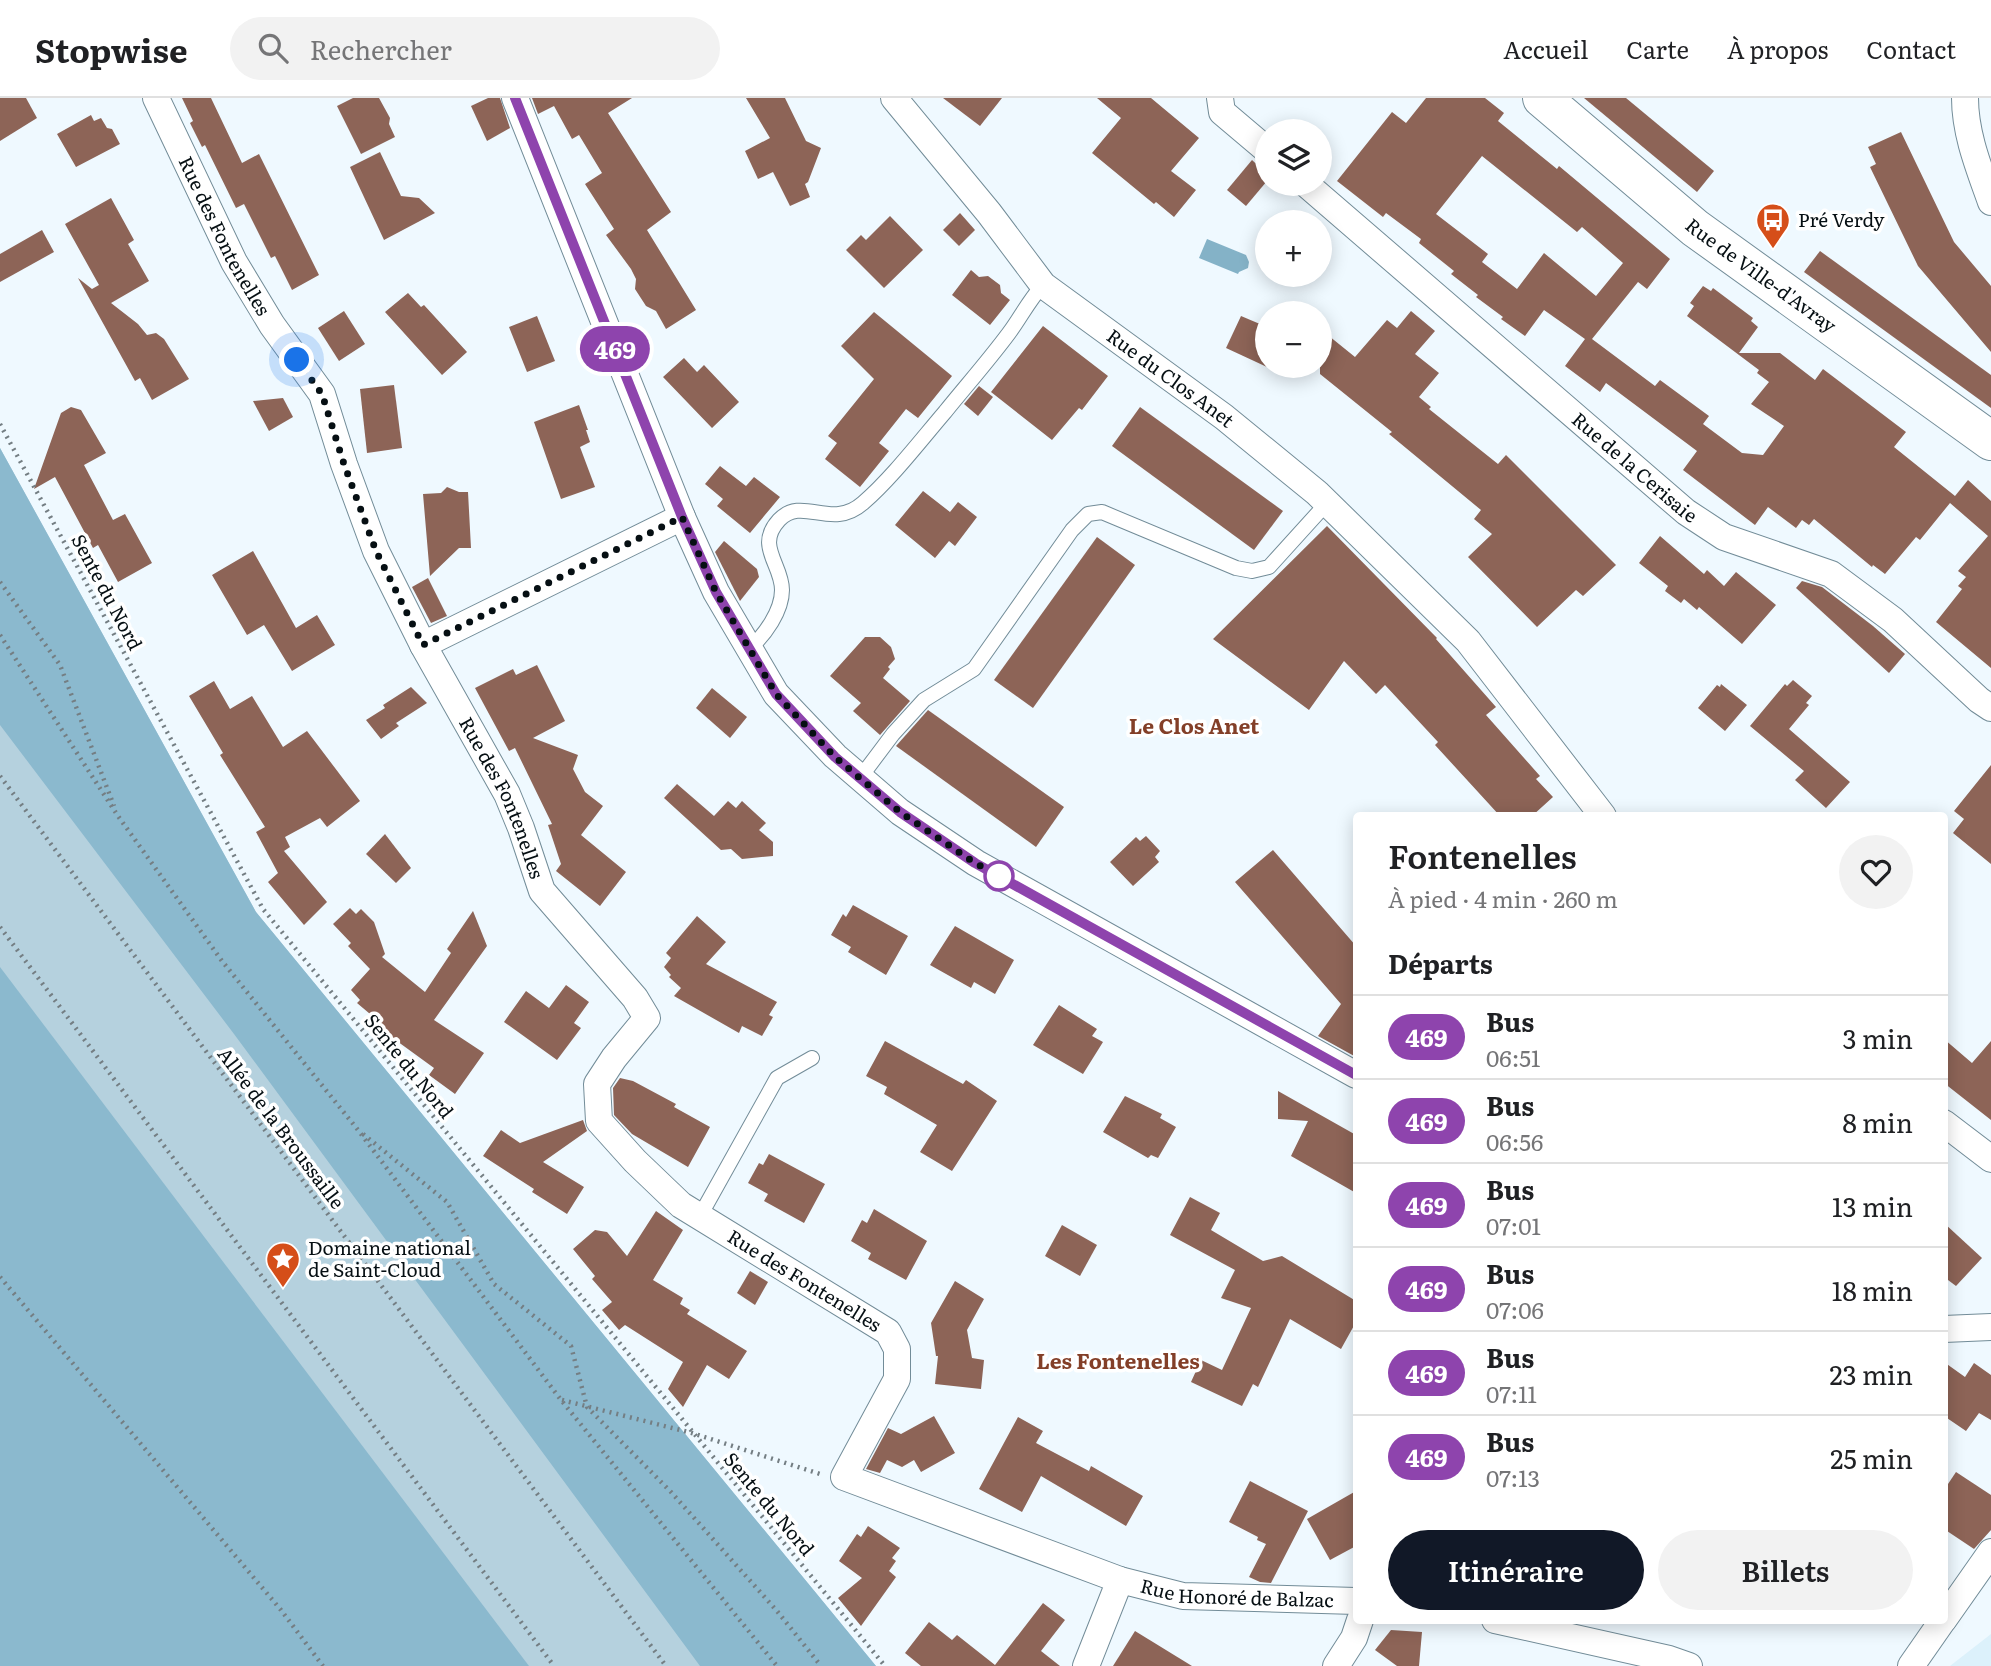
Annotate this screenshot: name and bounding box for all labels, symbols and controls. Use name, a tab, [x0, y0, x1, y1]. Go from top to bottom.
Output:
search box	[230, 17, 720, 80]
text: Stopwise	[35, 24, 188, 73]
icon: search	[254, 29, 292, 67]
text: Rechercher	[310, 29, 452, 68]
text: Accueil	[1503, 31, 1588, 66]
text: Carte	[1626, 31, 1689, 66]
text: À propos	[1727, 31, 1828, 66]
text: Contact	[1866, 31, 1956, 66]
map controls	[1255, 119, 1332, 378]
button: layers	[1255, 119, 1332, 196]
street label: Rue des Fontenelles	[173, 151, 278, 321]
bus stop icon: Pré Verdy	[1754, 201, 1792, 250]
place label: Pré Verdy	[1798, 205, 1885, 233]
button: +	[1255, 210, 1332, 287]
street label: Rue de Ville-d'Avray	[1680, 211, 1843, 339]
button: −	[1255, 301, 1332, 378]
street label: Rue du Clos Anet	[1102, 321, 1241, 433]
line badge: 469	[575, 326, 655, 372]
text: 469	[594, 331, 636, 366]
your location	[279, 342, 314, 377]
street label: Rue de la Cerisaie	[1566, 405, 1703, 529]
street label: Sente du Nord	[66, 529, 150, 655]
district label: Le Clos Anet	[1129, 709, 1260, 740]
street label: Rue des Fontenelles	[453, 711, 552, 882]
text: Fontenelles	[1388, 830, 1577, 879]
button: heart	[1839, 835, 1913, 909]
unlabelled marker	[984, 861, 1014, 891]
text: À pied · 4 min · 260 m	[1388, 881, 1618, 915]
text: Départs	[1388, 943, 1493, 982]
text: Bus	[1486, 1001, 1534, 1040]
street label: Sente du Nord	[359, 1007, 461, 1124]
text: 3 min	[1843, 1018, 1913, 1057]
text: 469	[1405, 1019, 1448, 1054]
text: 06:51	[1486, 1040, 1540, 1074]
street label: Allée de la Broussaille	[212, 1041, 352, 1214]
text: Bus	[1486, 1085, 1534, 1124]
text: 8 min	[1842, 1102, 1913, 1141]
text: 469	[1405, 1103, 1448, 1138]
text: 06:56	[1486, 1124, 1543, 1158]
text: Bus	[1486, 1169, 1534, 1208]
text: 13 min	[1832, 1186, 1913, 1225]
text: 469	[1405, 1187, 1448, 1222]
text: 07:01	[1486, 1208, 1541, 1242]
street label: Rue des Fontenelles	[722, 1222, 888, 1338]
place label: Domaine national de Saint-Cloud	[308, 1233, 471, 1283]
place icon: Domaine national de Saint-Cloud	[264, 1240, 302, 1289]
text: Bus	[1486, 1253, 1534, 1292]
text: 18 min	[1832, 1270, 1913, 1309]
text: 469	[1405, 1271, 1448, 1306]
text: 07:06	[1486, 1292, 1544, 1326]
text: Bus	[1486, 1337, 1534, 1376]
district label: Les Fontenelles	[1036, 1344, 1200, 1375]
text: 23 min	[1829, 1354, 1913, 1393]
text: 469	[1405, 1355, 1448, 1390]
text: 07:11	[1486, 1376, 1537, 1410]
text: Bus	[1486, 1421, 1534, 1460]
text: 25 min	[1830, 1438, 1913, 1477]
text: 469	[1405, 1439, 1448, 1474]
street label: Sente du Nord	[718, 1445, 822, 1562]
text: 07:13	[1486, 1460, 1540, 1494]
button: Itinéraire	[1388, 1530, 1644, 1610]
button: Billets	[1658, 1530, 1913, 1610]
street label: Rue Honoré de Balzac	[1137, 1571, 1334, 1613]

